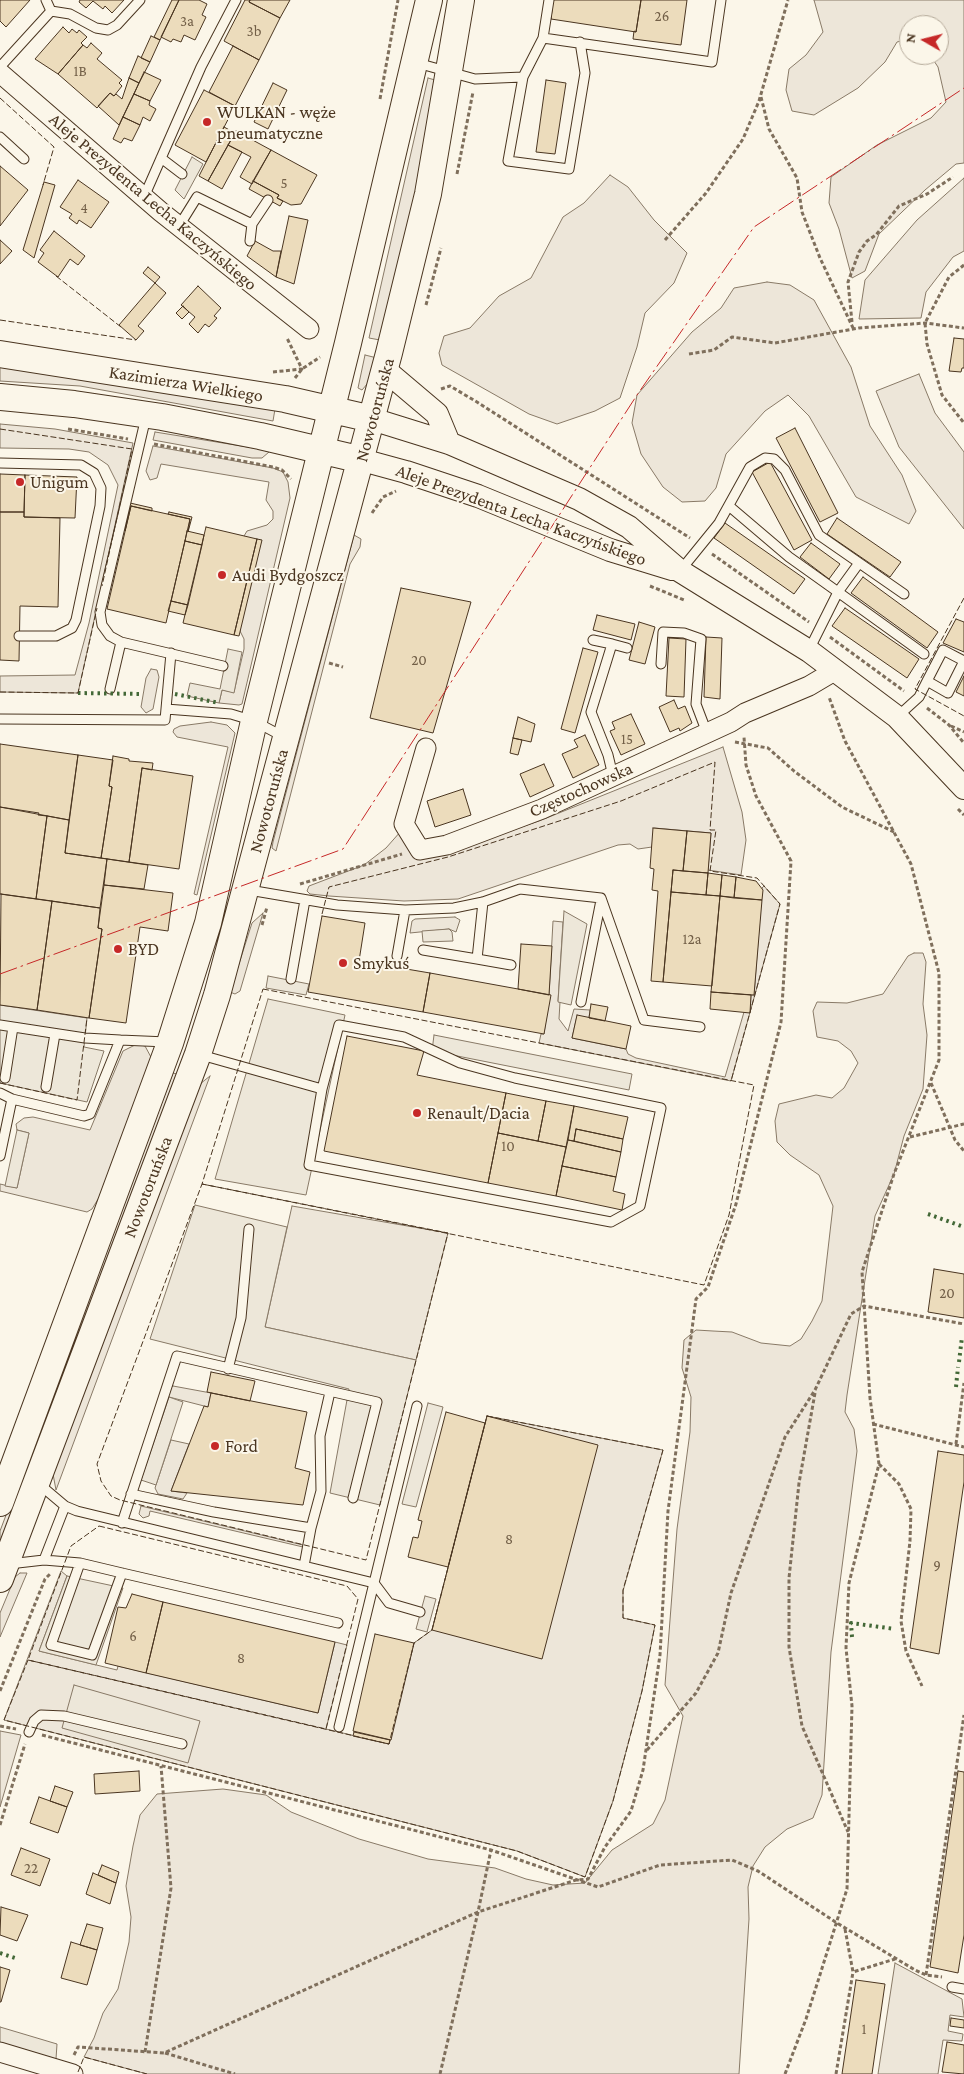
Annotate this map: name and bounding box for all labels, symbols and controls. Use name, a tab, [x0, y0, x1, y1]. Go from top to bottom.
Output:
house number: 26	[655, 7, 669, 25]
house number: 3a	[180, 12, 194, 30]
north arrow	[899, 15, 949, 65]
house number: 3b	[247, 22, 261, 40]
text: N	[902, 32, 919, 44]
house number: 1B	[73, 62, 87, 80]
place label: WULKAN - węże pneumatyczne	[217, 101, 336, 144]
street label: Aleje Prezydenta Lecha Kaczyńskiego	[45, 109, 261, 295]
marker: WULKAN - węże pneumatyczne	[201, 116, 213, 128]
house number: 5	[280, 174, 288, 192]
house number: 4	[80, 199, 88, 217]
street label: Nowotoruńska	[351, 356, 399, 464]
street label: Kazimierza Wielkiego	[107, 361, 265, 407]
street label: Aleje Prezydenta Lecha Kaczyńskiego	[393, 460, 649, 570]
place label: Unigum	[30, 471, 89, 493]
marker: Unigum	[14, 476, 26, 488]
place label: Audi Bydgoszcz	[232, 564, 344, 586]
marker: Audi Bydgoszcz	[216, 569, 228, 581]
house number: 20	[411, 651, 427, 669]
house number: 15	[621, 730, 633, 748]
street label: Nowotoruńska	[245, 747, 293, 855]
street label: Częstochowska	[526, 758, 636, 822]
house number: 12a	[682, 930, 702, 948]
place label: BYD	[128, 938, 159, 960]
marker: BYD	[112, 943, 124, 955]
place label: Smykuś	[353, 952, 409, 974]
marker: Smykuś	[337, 957, 349, 969]
place label: Renault/Dacia	[427, 1102, 530, 1124]
marker: Renault/Dacia	[411, 1107, 423, 1119]
street label: Nowotoruńska	[119, 1133, 177, 1241]
house number: 10	[501, 1137, 515, 1155]
house number: 20	[939, 1284, 955, 1302]
place label: Ford	[225, 1435, 258, 1457]
marker: Ford	[209, 1440, 221, 1452]
house number: 8	[505, 1530, 513, 1548]
house number: 9	[933, 1556, 941, 1574]
house number: 6	[129, 1627, 137, 1645]
house number: 8	[237, 1649, 245, 1667]
house number: 22	[24, 1859, 38, 1877]
house number: 1	[862, 2020, 866, 2038]

